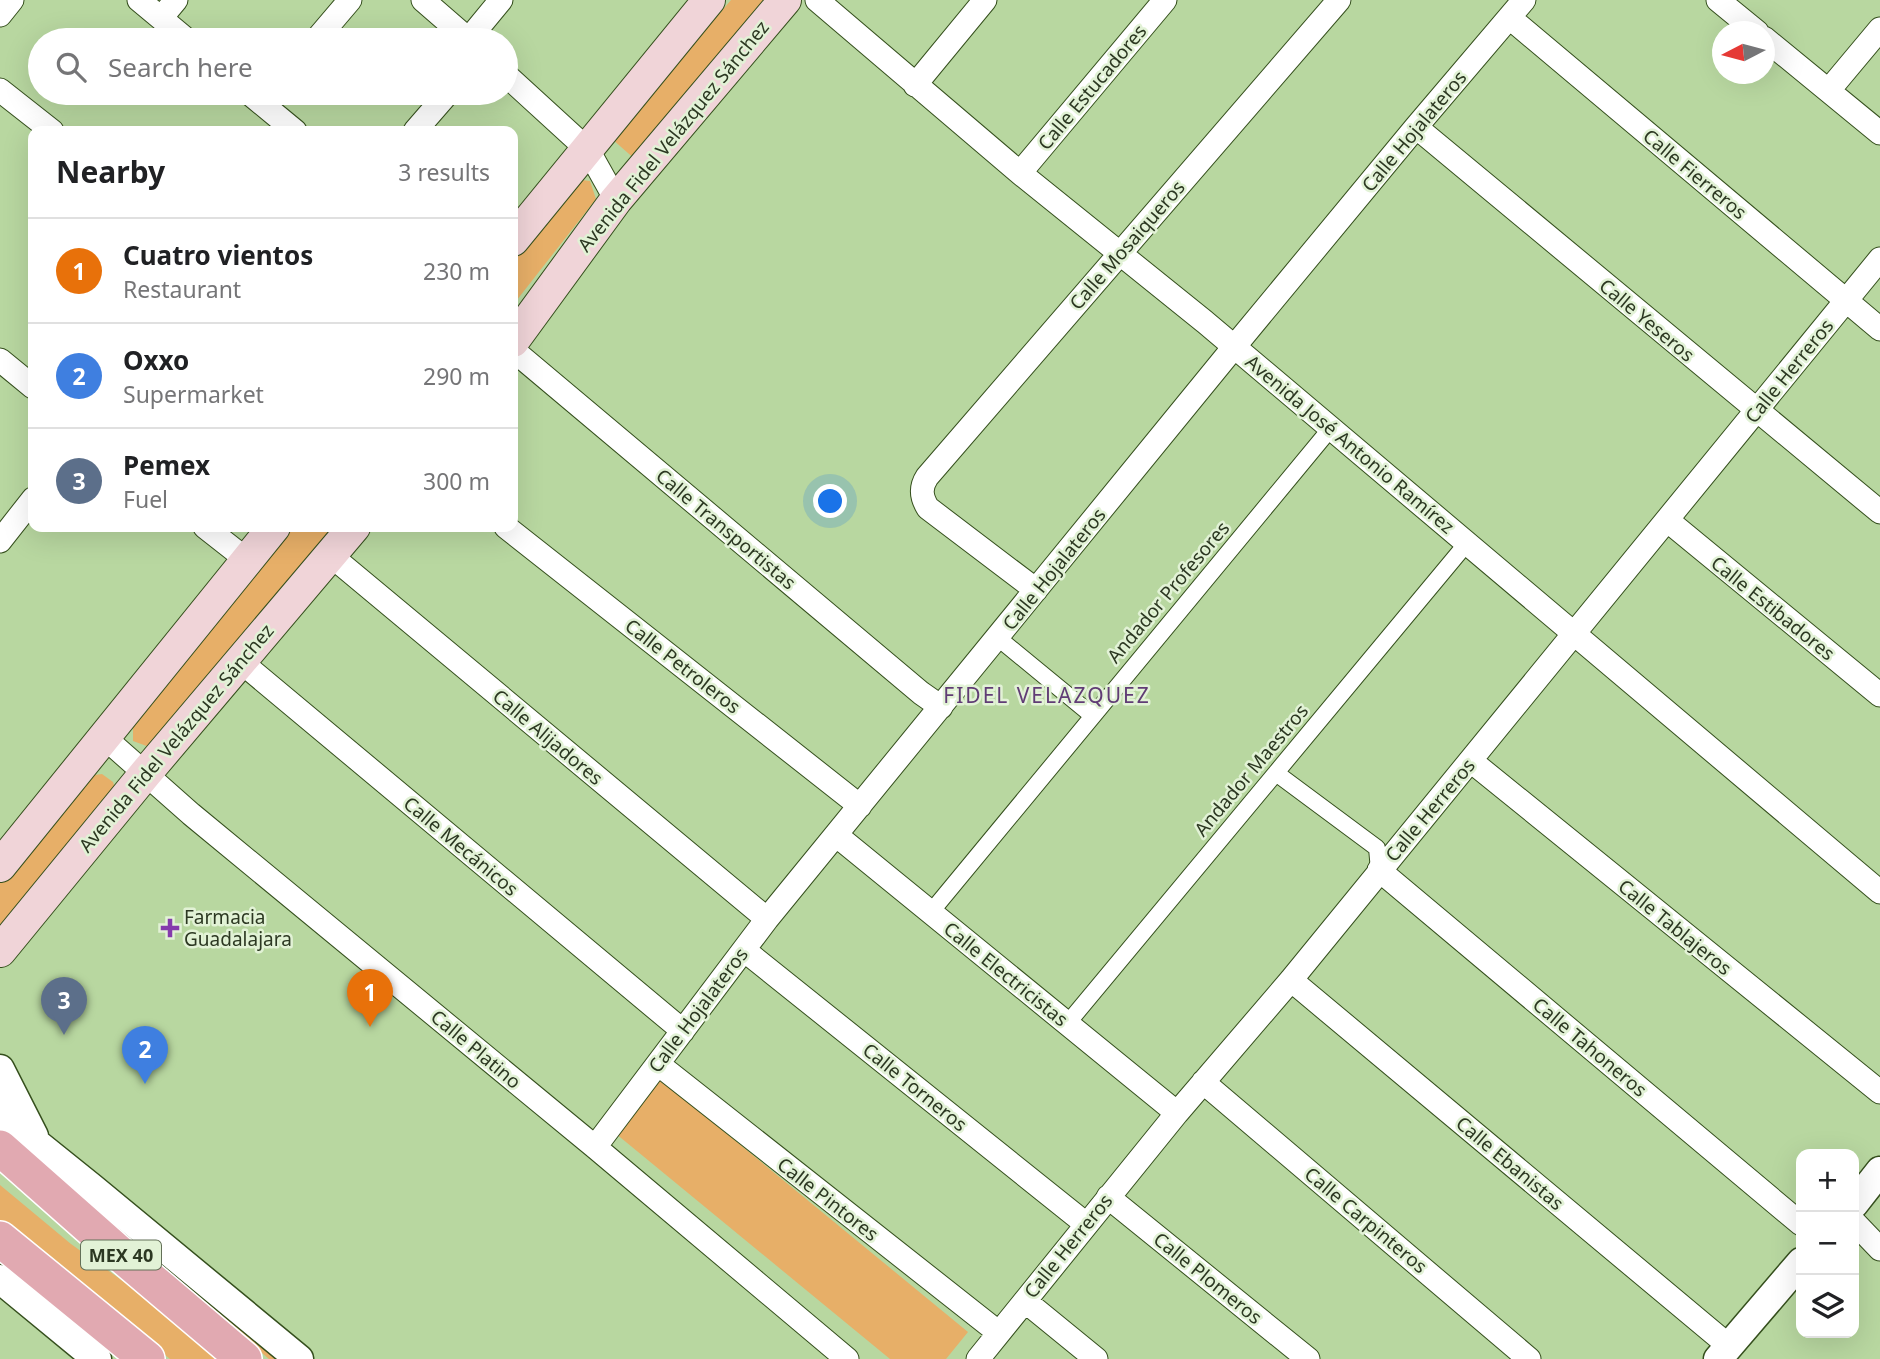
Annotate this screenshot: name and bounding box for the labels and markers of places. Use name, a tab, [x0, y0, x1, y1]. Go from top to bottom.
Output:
place label: Farmacia Guadalajara	[184, 904, 292, 952]
marker: Farmacia Guadalajara	[162, 920, 178, 936]
pin: 1	[347, 969, 393, 1027]
pin: 3	[41, 977, 87, 1035]
pin: 2	[122, 1026, 168, 1084]

